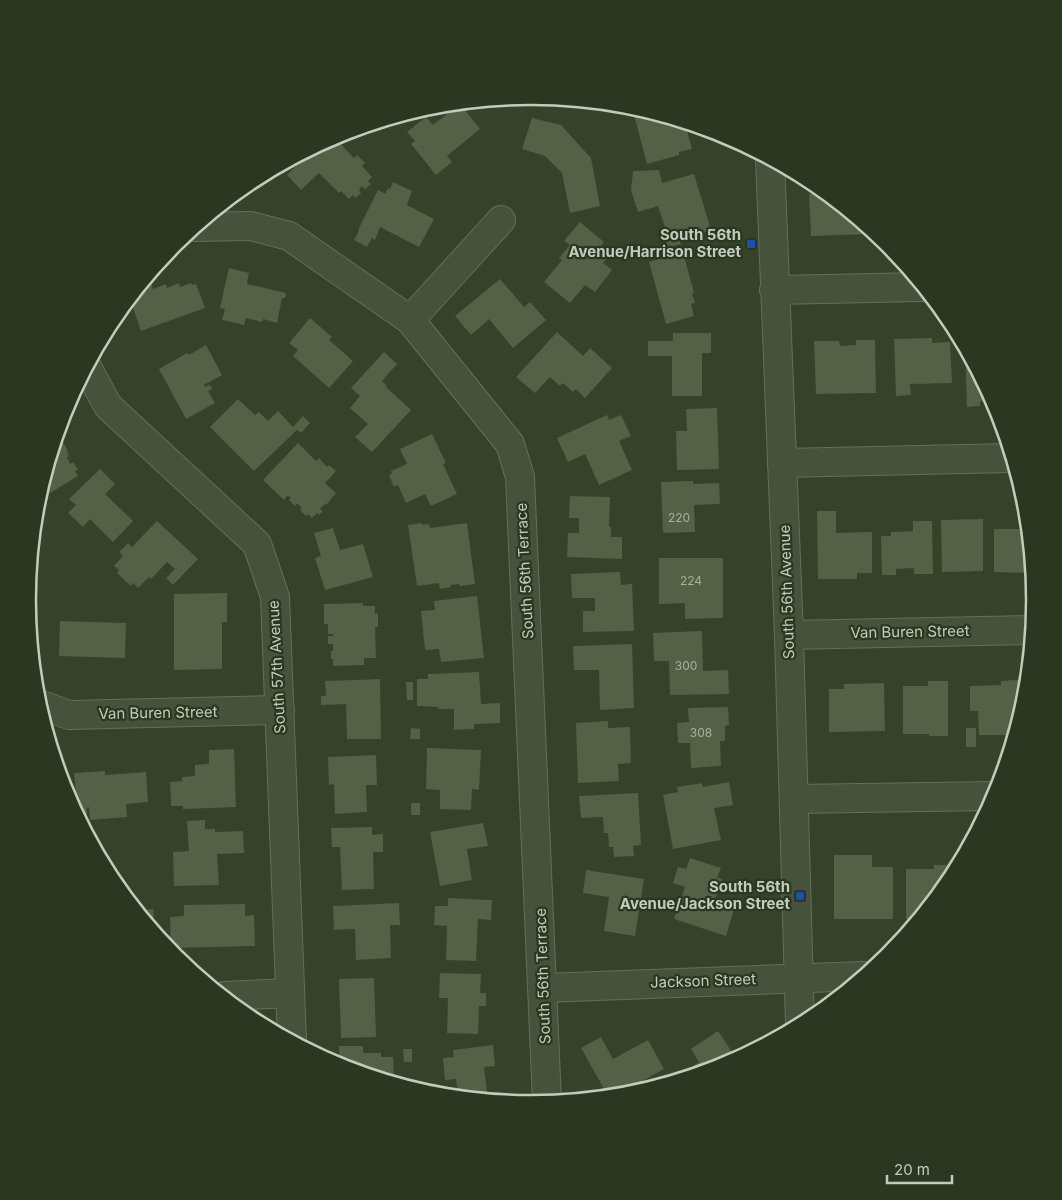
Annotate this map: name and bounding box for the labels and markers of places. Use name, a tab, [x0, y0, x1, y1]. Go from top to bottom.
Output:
place label: South 56th Avenue/Harrison Street	[568, 225, 742, 261]
marker: South 56th Avenue/Harrison Street	[745, 238, 757, 250]
place label: South 56th Avenue/Jackson Street	[620, 877, 790, 913]
marker: South 56th Avenue/Jackson Street	[794, 890, 806, 902]

